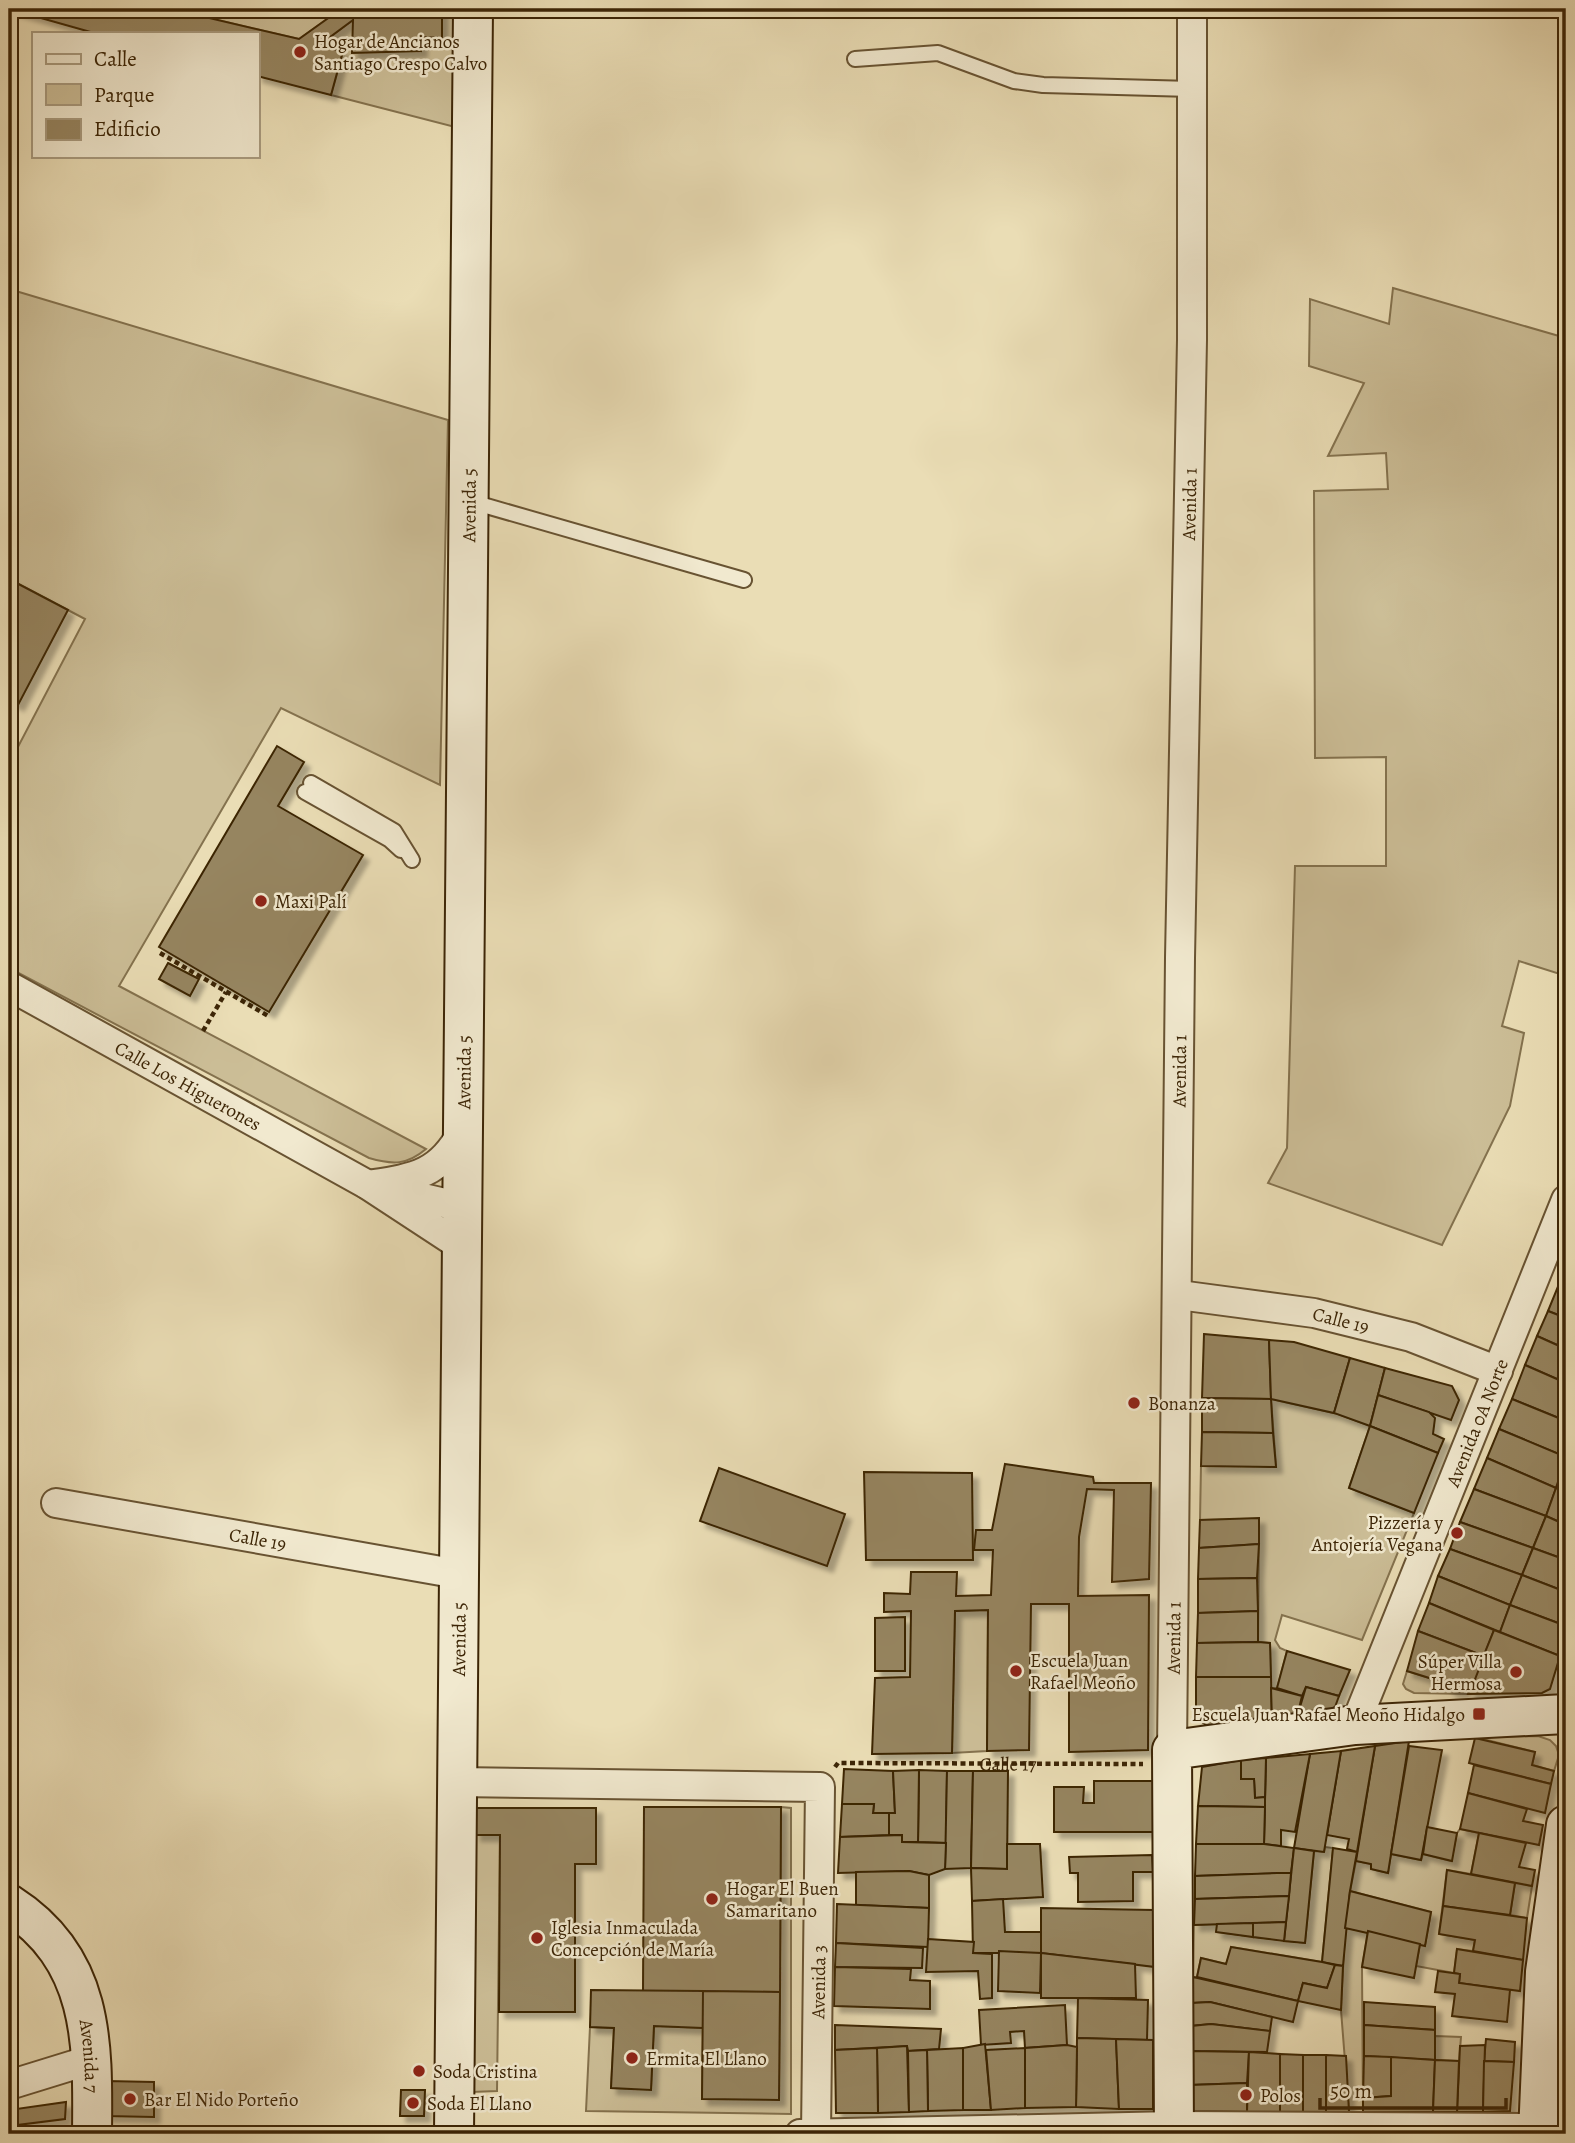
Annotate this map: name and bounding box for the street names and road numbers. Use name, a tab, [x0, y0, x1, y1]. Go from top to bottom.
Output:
street label: Avenida 1	[1176, 467, 1204, 542]
street label: Avenida 5	[456, 468, 483, 543]
street label: Avenida 1	[1166, 1034, 1193, 1108]
street label: Calle Los Higuerones	[110, 1035, 266, 1137]
street label: Avenida 5	[451, 1035, 478, 1110]
street label: Calle 19	[1310, 1301, 1372, 1340]
street label: Avenida 0A Norte	[1440, 1355, 1515, 1492]
street label: Calle 19	[227, 1522, 288, 1557]
street label: Avenida 1	[1161, 1601, 1188, 1675]
street label: Avenida 5	[446, 1602, 473, 1677]
street label: Calle 17	[980, 1751, 1036, 1778]
street label: Avenida 3	[805, 1945, 833, 2020]
street label: Avenida 7	[72, 2016, 104, 2093]

